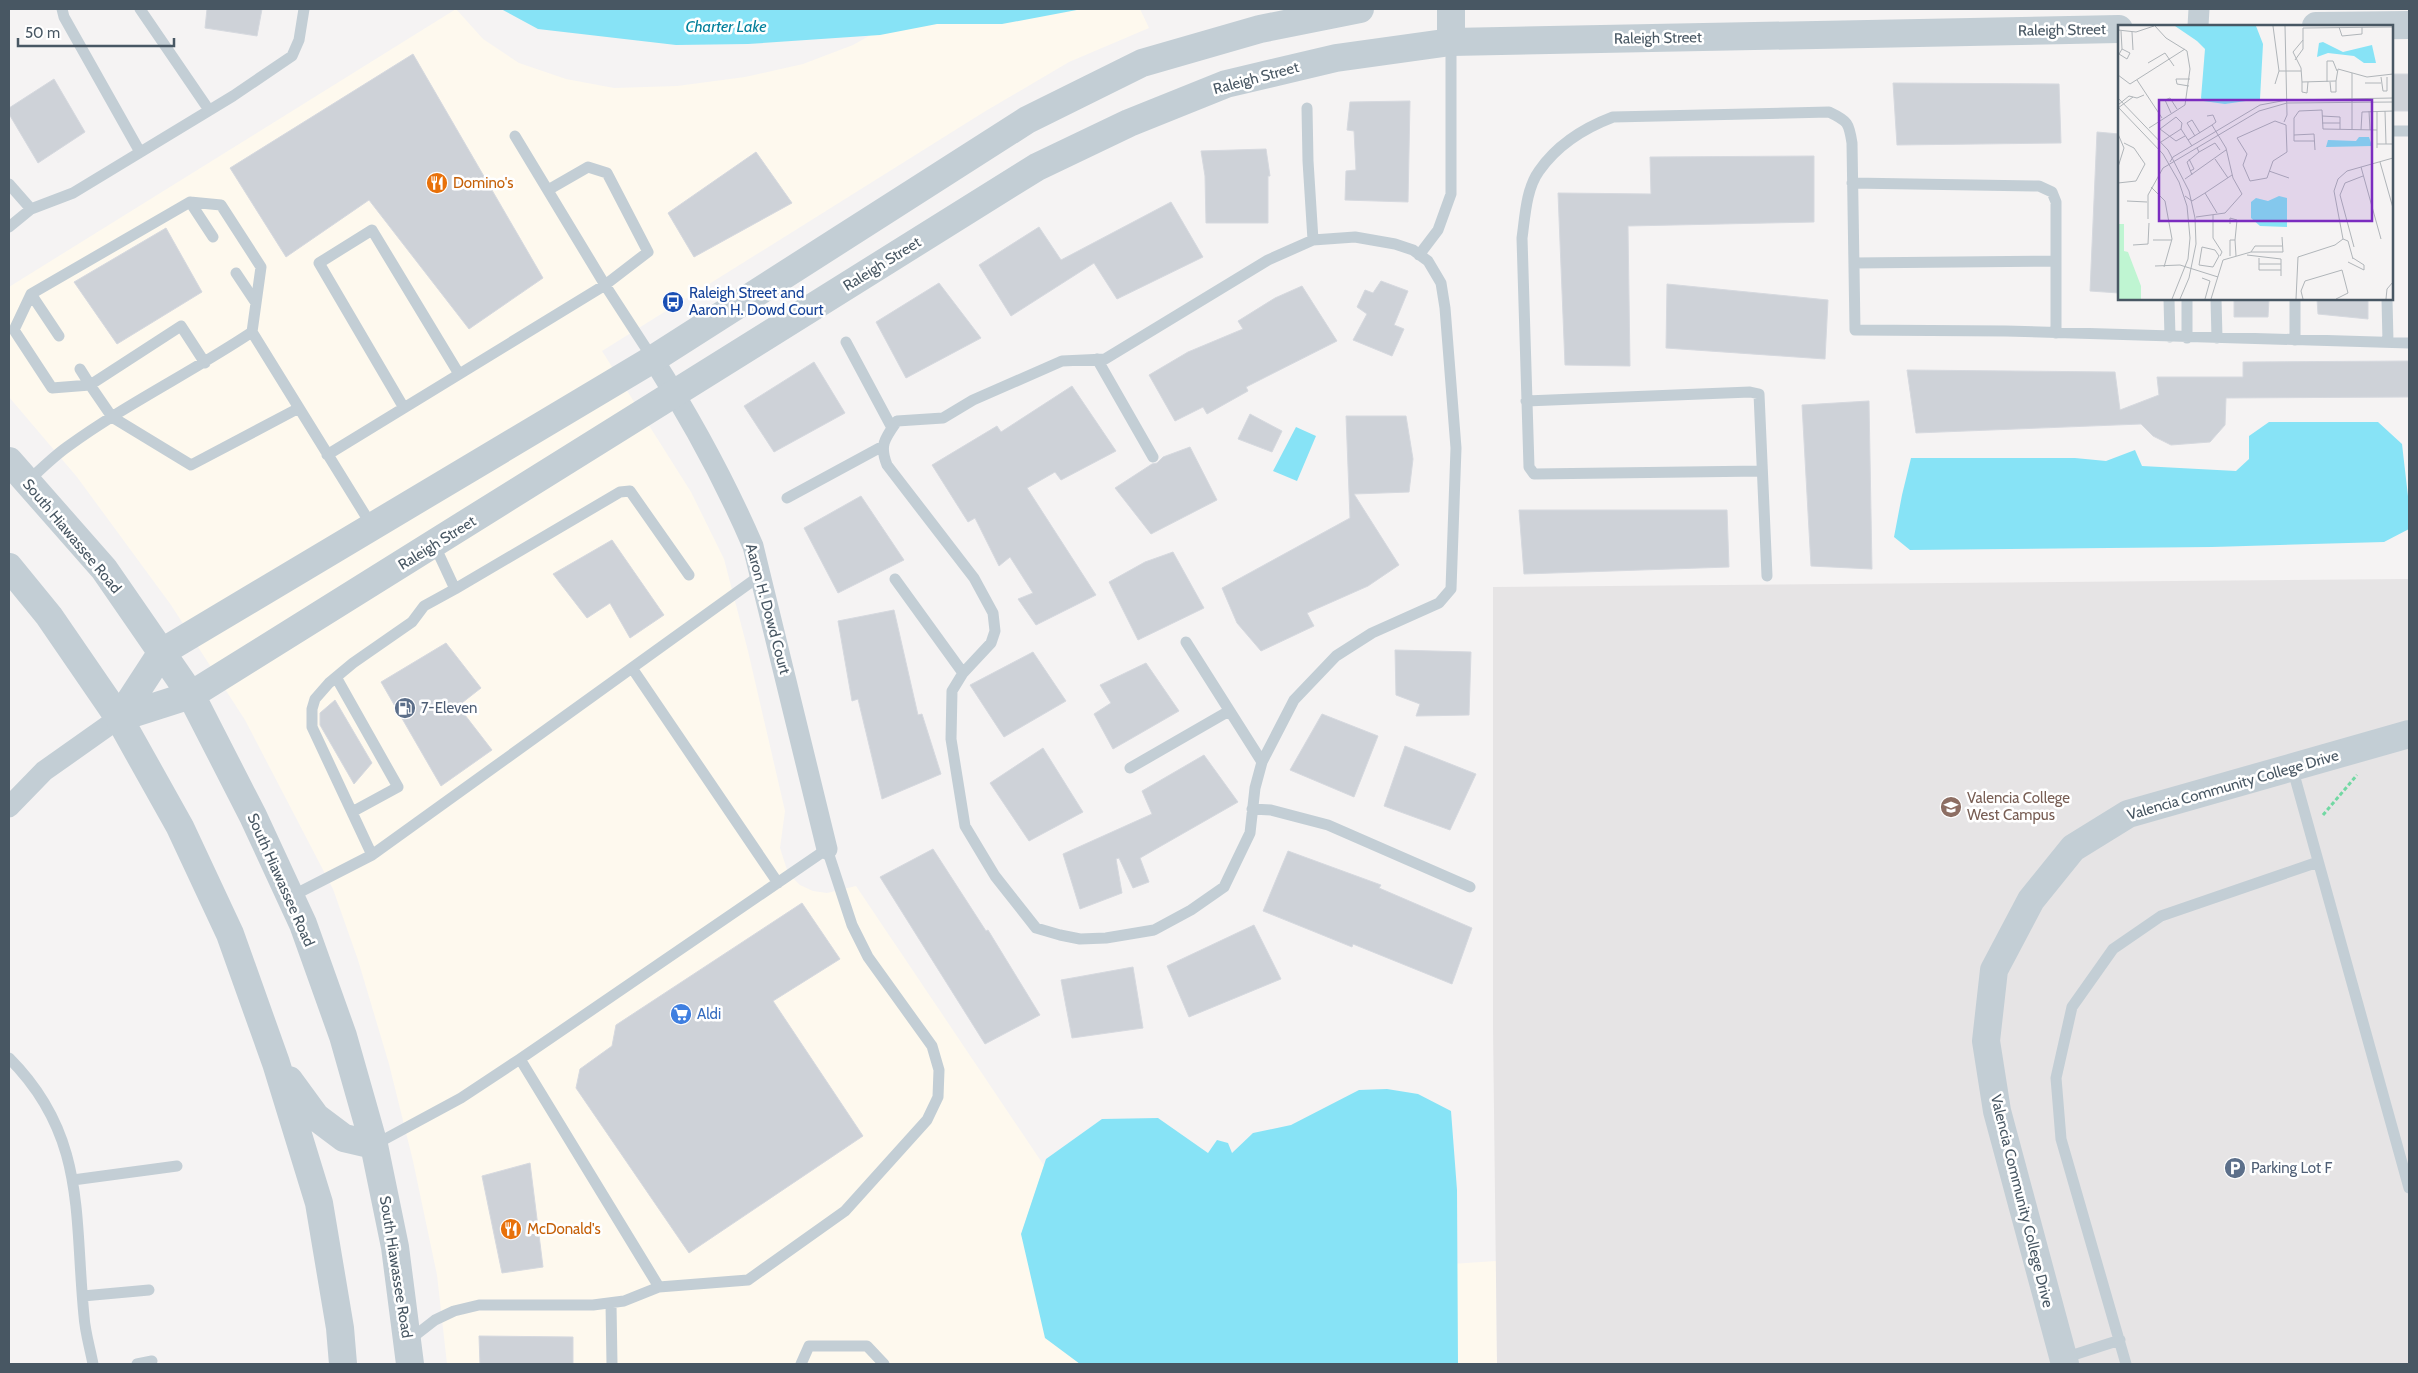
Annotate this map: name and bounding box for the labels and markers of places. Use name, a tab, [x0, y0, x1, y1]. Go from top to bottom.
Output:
restaurant icon: Domino's	[425, 171, 449, 195]
place label: Domino's	[453, 174, 513, 192]
place label: Raleigh Street and Aaron H. Dowd Court	[689, 284, 824, 319]
bus stop icon: Raleigh Street and Aaron H. Dowd Court	[661, 290, 685, 314]
fuel station icon: 7-Eleven	[393, 696, 417, 720]
place label: 7-Eleven	[421, 699, 477, 717]
place label: Valencia College West Campus	[1967, 789, 2070, 824]
school or university icon: Valencia College West Campus	[1939, 795, 1963, 819]
supermarket icon: Aldi	[669, 1002, 693, 1026]
place label: Aldi	[697, 1005, 721, 1023]
parking icon: Parking Lot F	[2223, 1156, 2247, 1180]
place label: Parking Lot F	[2251, 1159, 2332, 1177]
restaurant icon: McDonald's	[499, 1217, 523, 1241]
place label: McDonald's	[527, 1220, 601, 1238]

